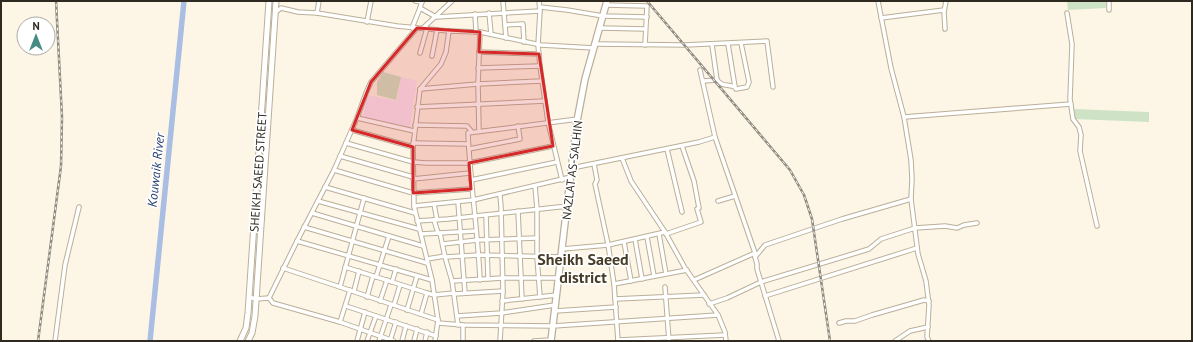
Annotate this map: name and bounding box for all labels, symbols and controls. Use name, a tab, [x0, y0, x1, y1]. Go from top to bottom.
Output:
north arrow	[16, 16, 56, 56]
text: N	[32, 19, 40, 33]
street label: SHEIKH SAEED STREET	[246, 111, 270, 232]
street label: NAZLAT AS-SALHIN	[558, 120, 586, 220]
water label: Kouwaik River	[144, 131, 168, 208]
district label: Sheikh Saeed district	[537, 249, 629, 287]

